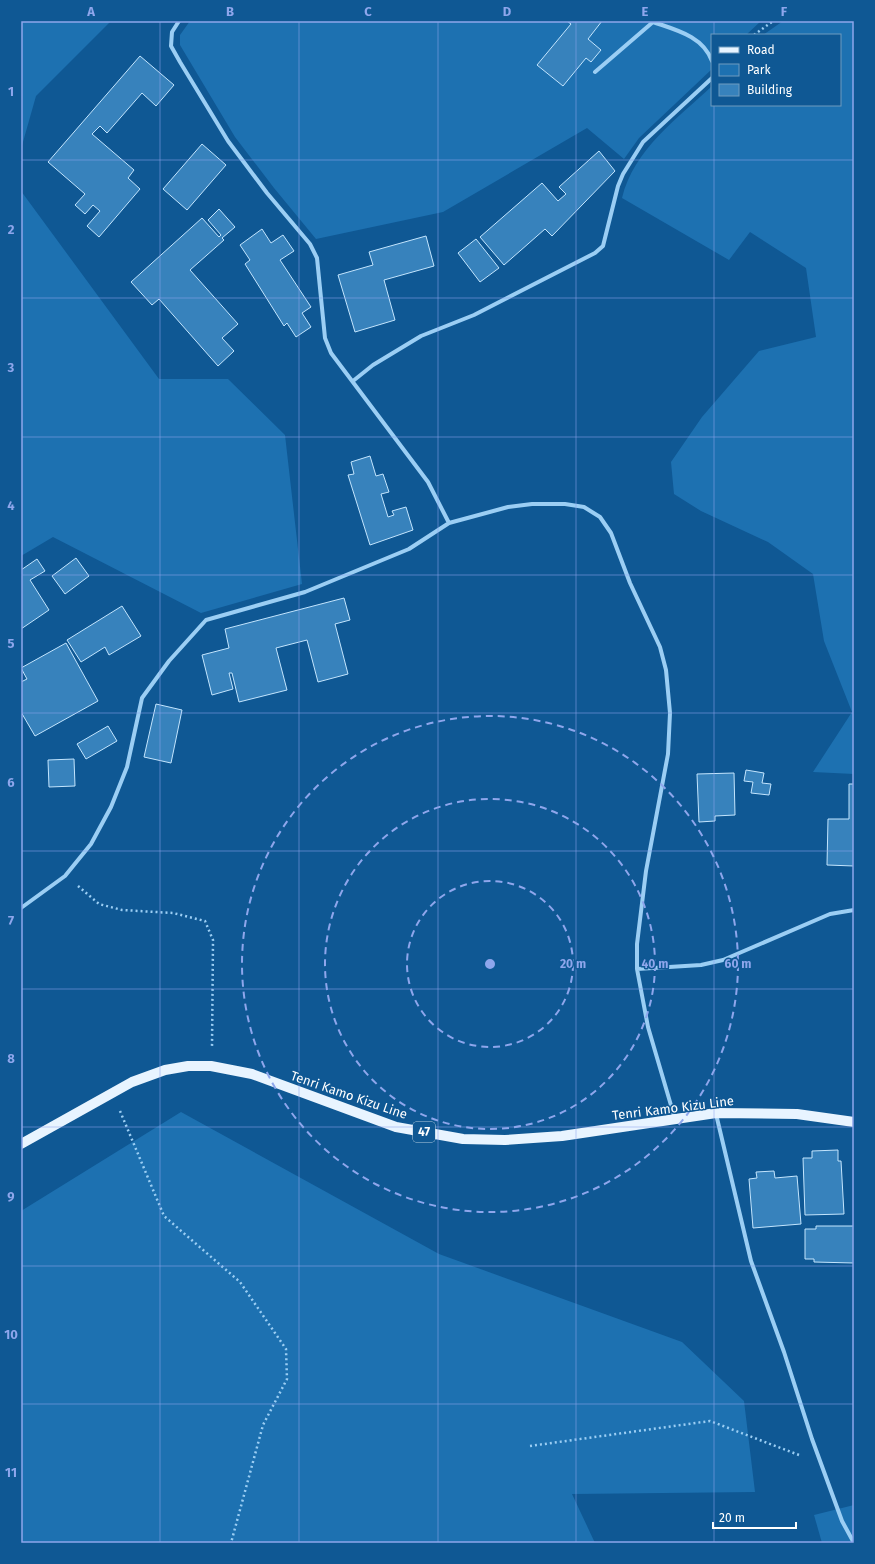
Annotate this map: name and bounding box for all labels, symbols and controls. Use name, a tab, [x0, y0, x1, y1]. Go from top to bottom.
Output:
text: A	[86, 4, 95, 19]
text: B	[226, 4, 234, 19]
text: C	[364, 4, 372, 19]
text: D	[503, 4, 512, 19]
text: E	[642, 4, 649, 19]
text: F	[781, 4, 788, 19]
legend	[711, 34, 841, 106]
text: Road	[747, 43, 775, 57]
text: Park	[747, 63, 771, 77]
text: Building	[747, 83, 793, 97]
text: 1	[8, 84, 14, 99]
text: 2	[8, 222, 15, 237]
text: 3	[7, 360, 15, 375]
text: 4	[7, 498, 15, 513]
text: 5	[8, 636, 15, 651]
text: 6	[7, 775, 15, 790]
text: 7	[8, 913, 14, 928]
centre of rings	[483, 957, 497, 971]
text: 20 m	[560, 957, 586, 971]
text: 40 m	[642, 957, 668, 971]
text: 60 m	[725, 957, 751, 971]
text: 8	[7, 1051, 15, 1066]
street label: Tenri Kamo Kizu Line	[289, 1068, 409, 1122]
street label: Tenri Kamo Kizu Line	[611, 1093, 735, 1123]
road number: 47	[413, 1122, 435, 1142]
text: 9	[7, 1189, 15, 1204]
text: 10	[4, 1327, 18, 1342]
text: 11	[5, 1465, 17, 1480]
scale bar	[713, 1504, 796, 1530]
text: 20 m	[719, 1511, 745, 1525]

